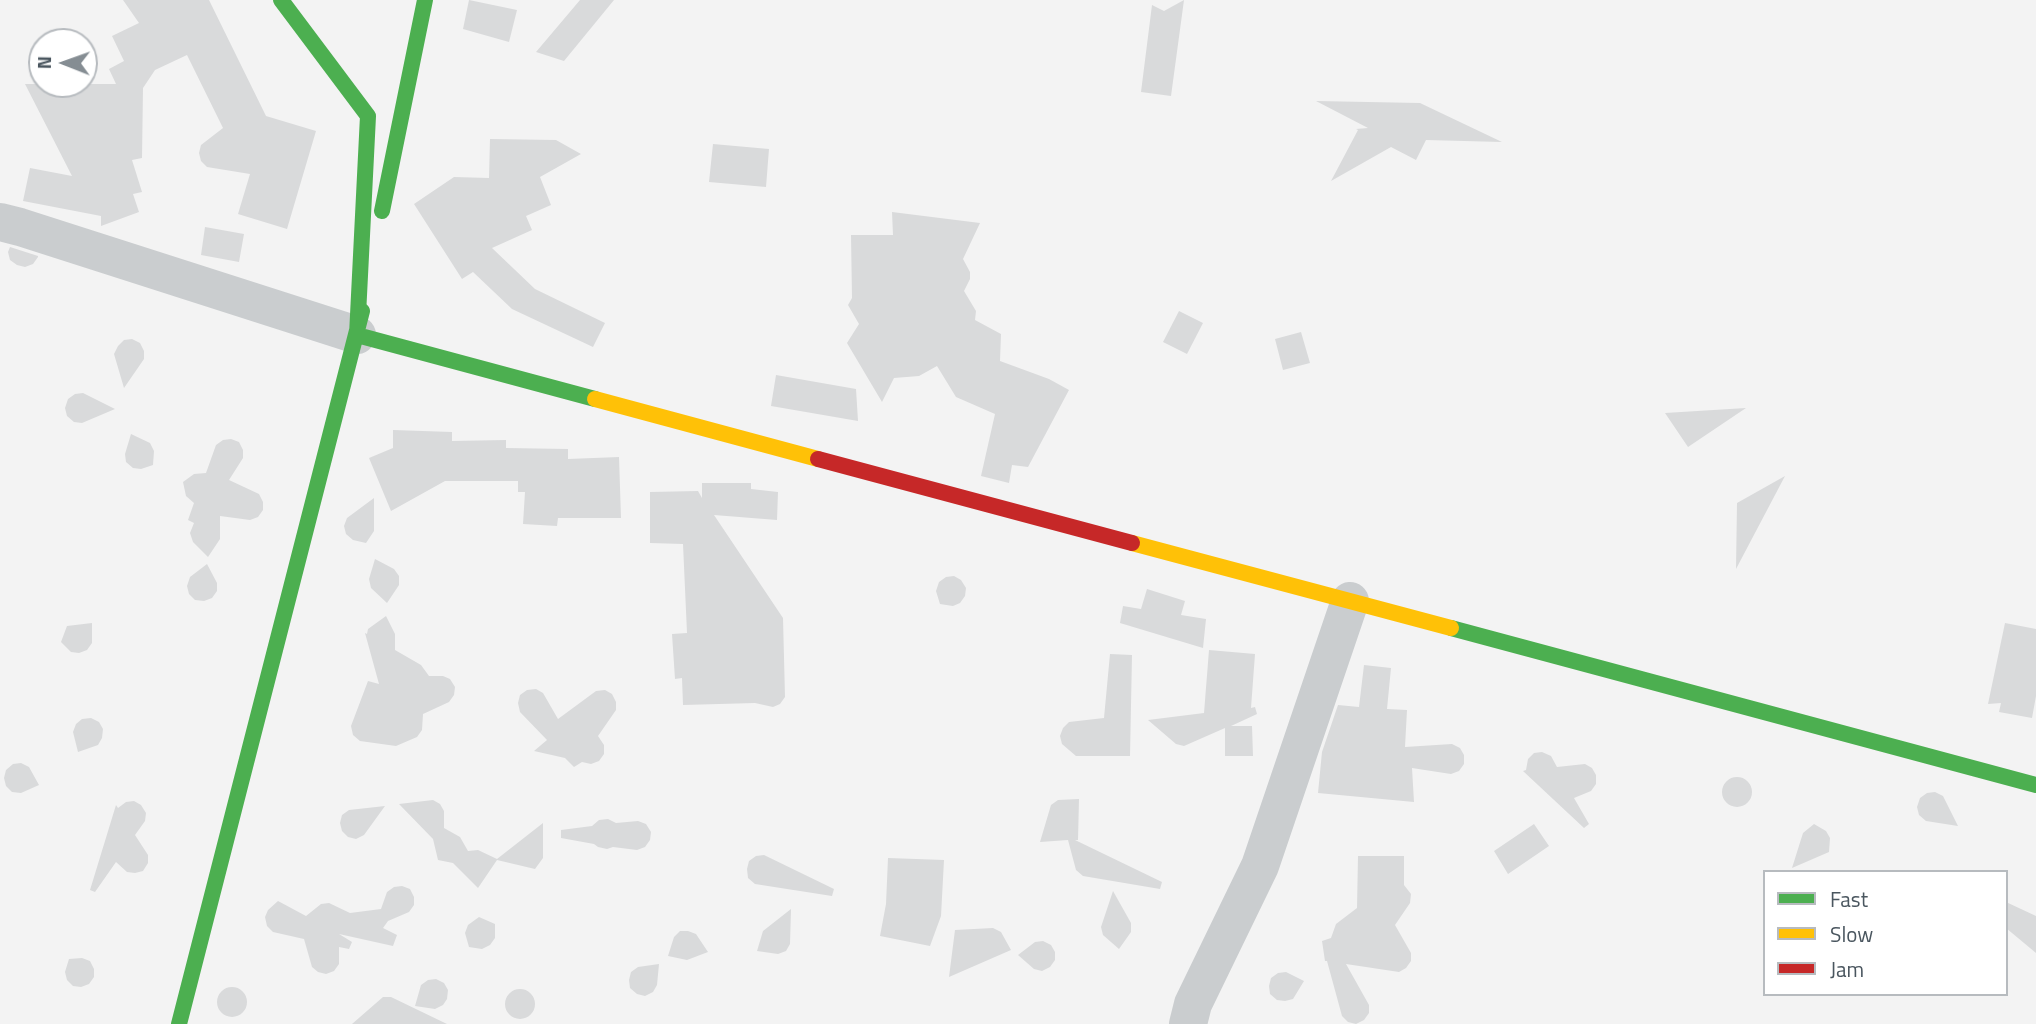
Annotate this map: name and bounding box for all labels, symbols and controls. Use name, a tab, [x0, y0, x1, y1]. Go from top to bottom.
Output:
north arrow	[28, 28, 98, 98]
text: N	[29, 56, 58, 70]
legend	[1763, 870, 2008, 996]
text: Fast	[1830, 883, 1868, 915]
text: Slow	[1830, 918, 1873, 950]
text: Jam	[1830, 953, 1864, 985]

